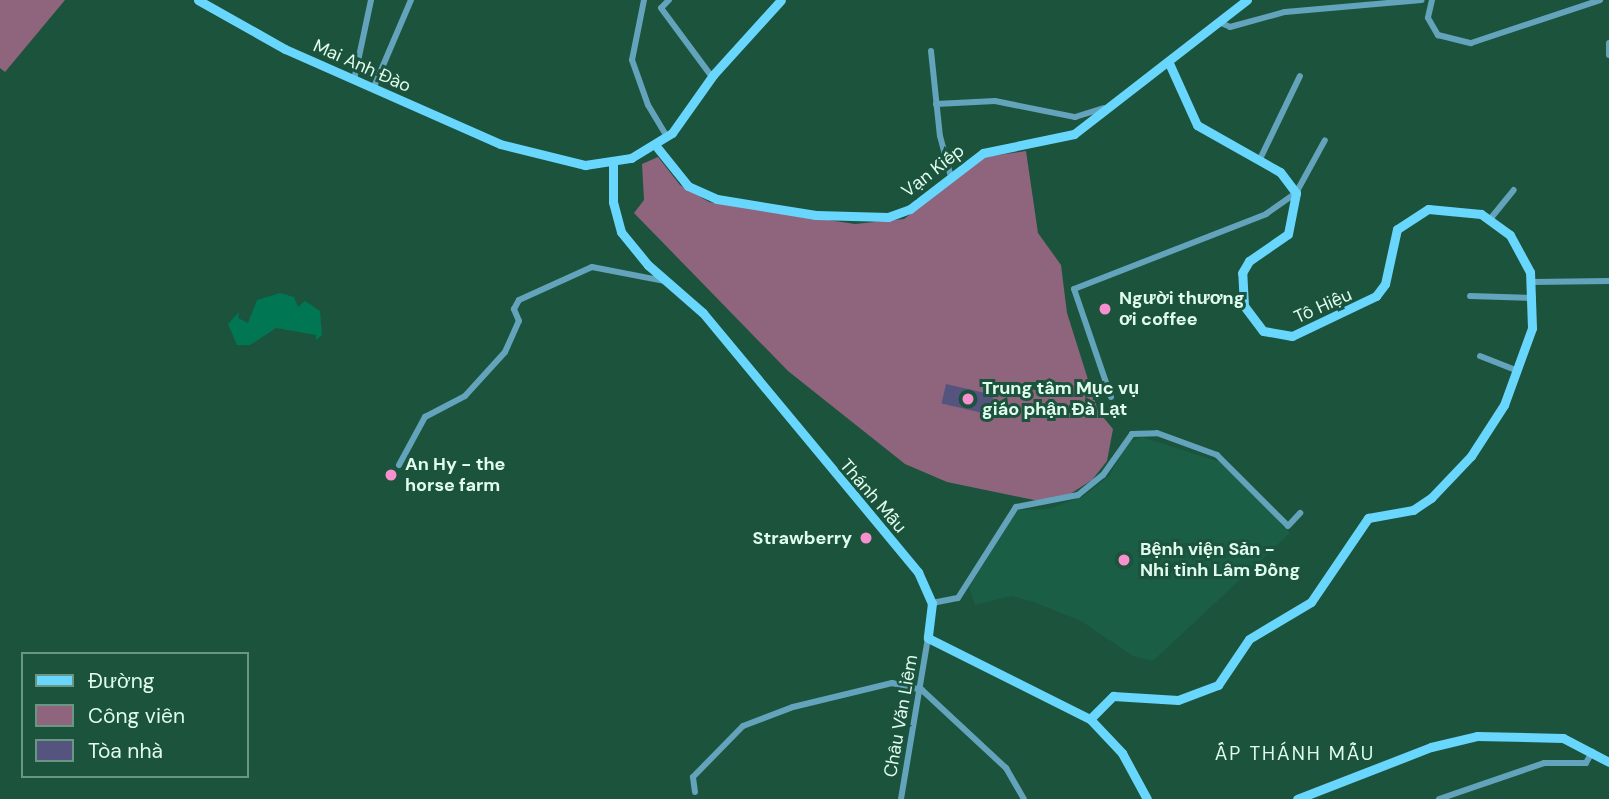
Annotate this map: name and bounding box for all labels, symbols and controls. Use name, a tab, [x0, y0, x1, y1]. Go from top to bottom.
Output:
street label: Mai Anh Đào	[310, 35, 414, 97]
street label: Vạn Kiếp	[897, 140, 969, 202]
street label: Tô Hiệu	[1291, 284, 1355, 328]
place label: Người thương ơi coffee	[1119, 288, 1244, 330]
marker: Người thương ơi coffee	[1097, 301, 1113, 317]
place label: Trung tâm Mục vụ giáo phận Đà Lạt	[982, 378, 1139, 420]
marker: Trung tâm Mục vụ giáo phận Đà Lạt	[960, 391, 976, 407]
place label: An Hy - the horse farm	[405, 454, 505, 496]
street label: Thánh Mẫu	[835, 455, 911, 537]
marker: An Hy - the horse farm	[383, 467, 399, 483]
place label: Strawberry	[753, 527, 852, 549]
marker: Strawberry	[858, 530, 874, 546]
place label: Bệnh viện Sản - Nhi tỉnh Lâm Đồng	[1140, 539, 1300, 582]
marker: Bệnh viện Sản - Nhi tỉnh Lâm Đồng	[1114, 550, 1134, 570]
legend	[21, 652, 248, 778]
street label: Châu Văn Liêm	[880, 653, 922, 779]
text: Đường	[88, 667, 155, 695]
text: Công viên	[88, 702, 185, 730]
text: Tòa nhà	[88, 737, 163, 765]
district label: ẤP THÁNH MẪU	[1216, 743, 1374, 765]

